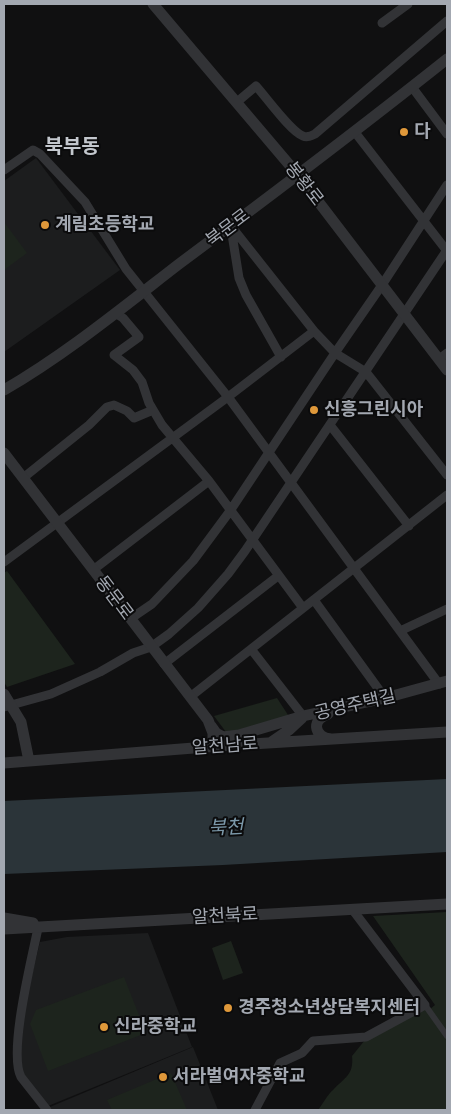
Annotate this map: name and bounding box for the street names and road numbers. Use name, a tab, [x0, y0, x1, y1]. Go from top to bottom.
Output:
street label: 봉황로	[280, 158, 328, 210]
street label: 북문로	[202, 204, 254, 252]
street label: 동문로	[90, 572, 138, 624]
street label: 공영주택길	[312, 685, 398, 725]
street label: 알천남로	[191, 733, 259, 759]
street label: 알천북로	[191, 903, 259, 929]

